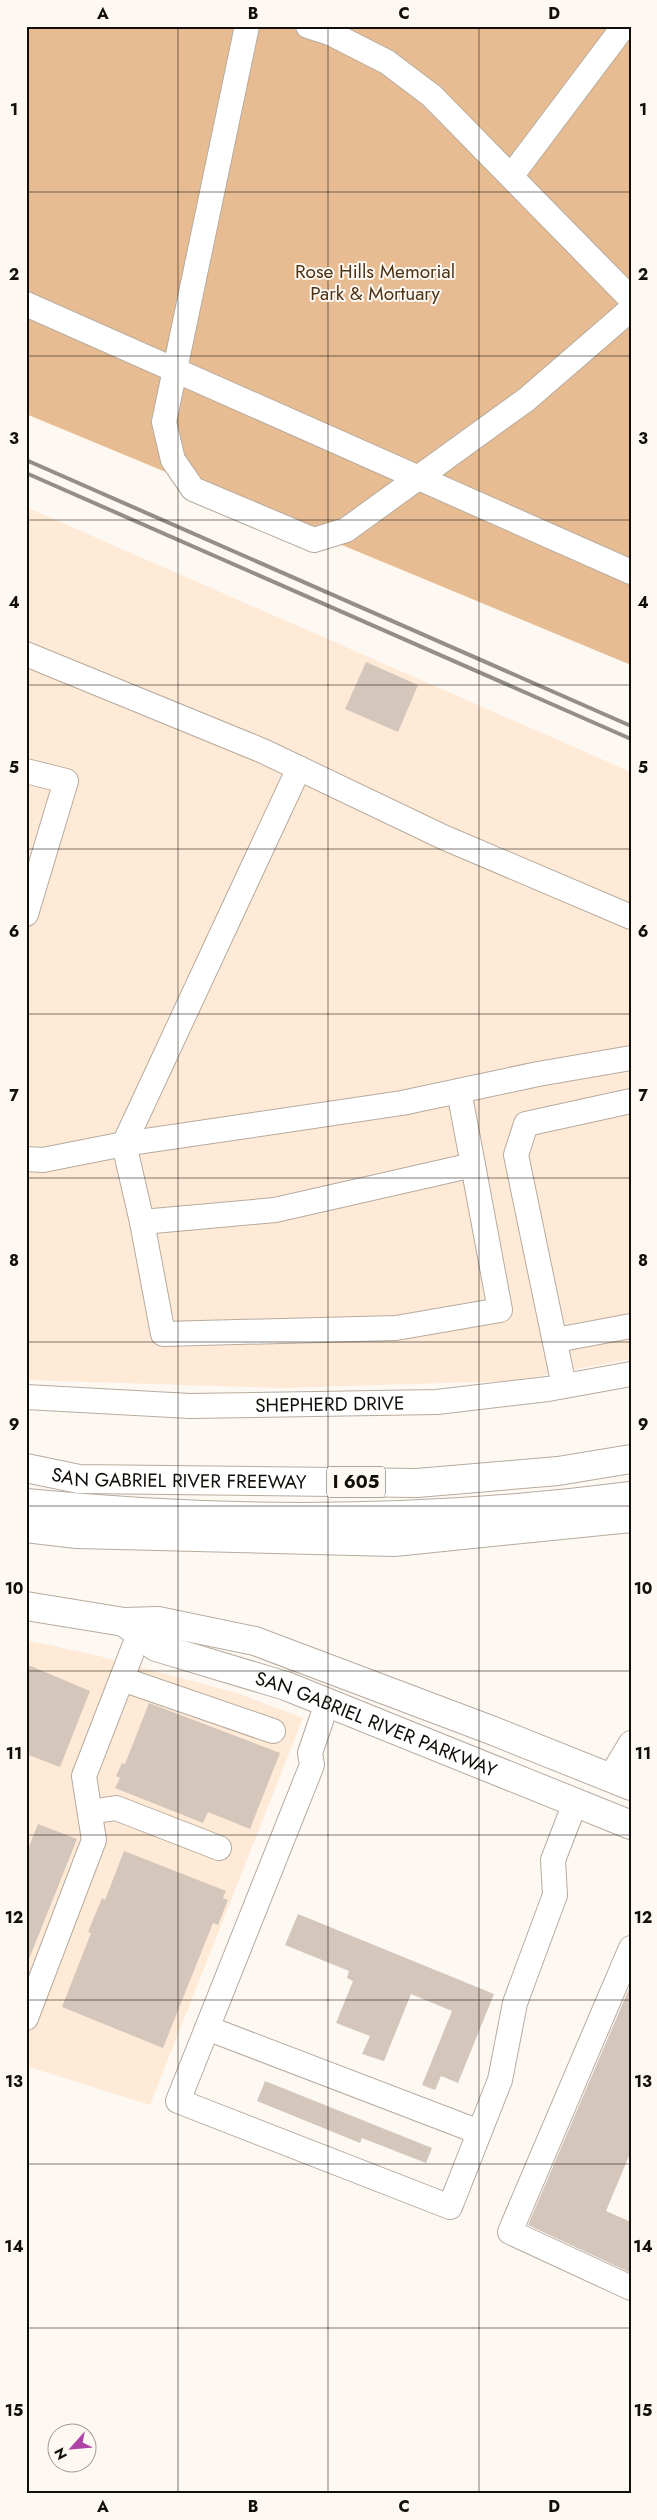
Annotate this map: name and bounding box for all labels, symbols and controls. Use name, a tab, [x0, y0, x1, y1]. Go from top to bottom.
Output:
text: A	[96, 2, 109, 25]
text: B	[248, 2, 258, 25]
text: C	[398, 2, 410, 25]
text: D	[548, 2, 560, 25]
text: 1	[10, 98, 18, 121]
text: 1	[639, 98, 647, 121]
park label: Rose Hills Memorial Park & Mortuary	[295, 258, 455, 307]
text: 2	[9, 263, 19, 286]
text: 2	[638, 263, 648, 286]
text: 3	[9, 427, 19, 450]
text: 3	[638, 427, 648, 450]
text: 4	[8, 591, 20, 614]
text: 4	[637, 591, 649, 614]
text: 5	[9, 756, 19, 779]
text: 5	[638, 756, 648, 779]
text: 6	[9, 920, 19, 943]
text: 6	[638, 920, 648, 943]
text: 7	[9, 1084, 19, 1107]
text: 7	[638, 1084, 648, 1107]
text: 8	[9, 1249, 19, 1272]
text: 8	[638, 1249, 648, 1272]
street label: SHEPHERD DRIVE	[255, 1389, 405, 1418]
text: 9	[9, 1413, 19, 1436]
text: 9	[638, 1413, 648, 1436]
street label: SAN GABRIEL RIVER FREEWAY	[49, 1460, 307, 1495]
road number: I 605	[327, 1466, 385, 1498]
text: 10	[5, 1577, 23, 1600]
text: 10	[634, 1577, 652, 1600]
street label: SAN GABRIEL RIVER PARKWAY	[252, 1664, 501, 1783]
text: 11	[6, 1742, 22, 1765]
text: 11	[635, 1742, 651, 1765]
text: 12	[5, 1906, 23, 1929]
text: 12	[634, 1906, 652, 1929]
text: 13	[5, 2070, 23, 2093]
text: 13	[634, 2070, 652, 2093]
text: 14	[4, 2235, 24, 2258]
text: 14	[633, 2235, 653, 2258]
text: 15	[5, 2399, 23, 2422]
text: 15	[634, 2399, 652, 2422]
north arrow	[48, 2422, 98, 2472]
text: N	[49, 2444, 72, 2463]
text: A	[96, 2495, 109, 2518]
text: B	[248, 2495, 258, 2518]
text: C	[398, 2495, 410, 2518]
text: D	[548, 2495, 560, 2518]

